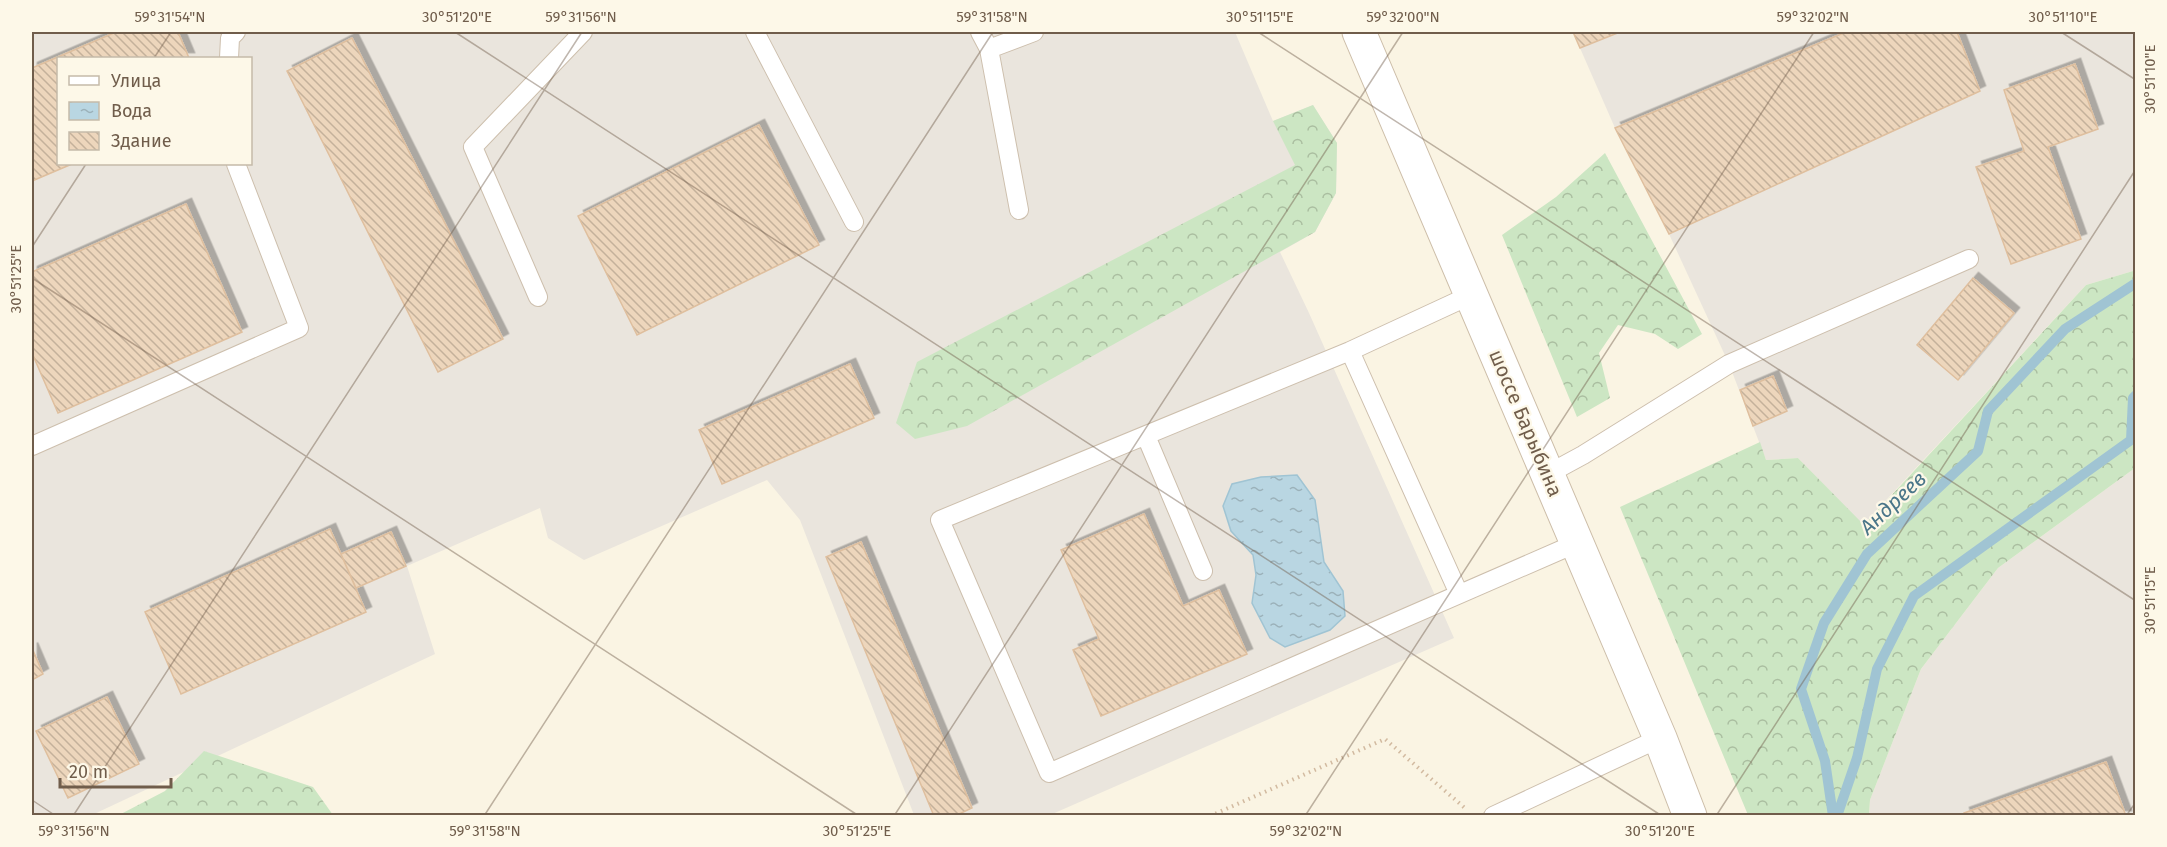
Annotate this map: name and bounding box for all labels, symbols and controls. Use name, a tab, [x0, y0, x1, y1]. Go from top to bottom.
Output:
text: 59°31'54"N	[135, 8, 205, 26]
text: 30°51'20"E	[422, 8, 492, 26]
text: 59°31'56"N	[545, 8, 617, 26]
text: 59°31'58"N	[956, 8, 1028, 26]
text: 30°51'15"E	[1226, 8, 1294, 26]
text: 59°32'00"N	[1366, 8, 1440, 26]
text: 59°32'02"N	[1777, 8, 1849, 26]
text: 30°51'10"E	[2029, 8, 2097, 26]
text: 30°51'10"E	[2141, 45, 2159, 113]
legend	[57, 57, 252, 165]
text: Улица	[111, 70, 161, 92]
text: Вода	[111, 100, 152, 122]
text: Здание	[111, 130, 172, 152]
text: 30°51'25"E	[7, 245, 25, 313]
street label: шоссе Барыбина	[1484, 346, 1568, 500]
water label: Андреев	[1854, 466, 1932, 541]
text: 30°51'15"E	[2141, 566, 2159, 634]
scale bar	[60, 751, 171, 789]
text: 20 m	[69, 761, 108, 783]
text: 59°31'56"N	[38, 822, 110, 840]
text: 59°31'58"N	[449, 822, 521, 840]
text: 30°51'25"E	[823, 822, 891, 840]
text: 59°32'02"N	[1270, 822, 1342, 840]
text: 30°51'20"E	[1625, 822, 1695, 840]

